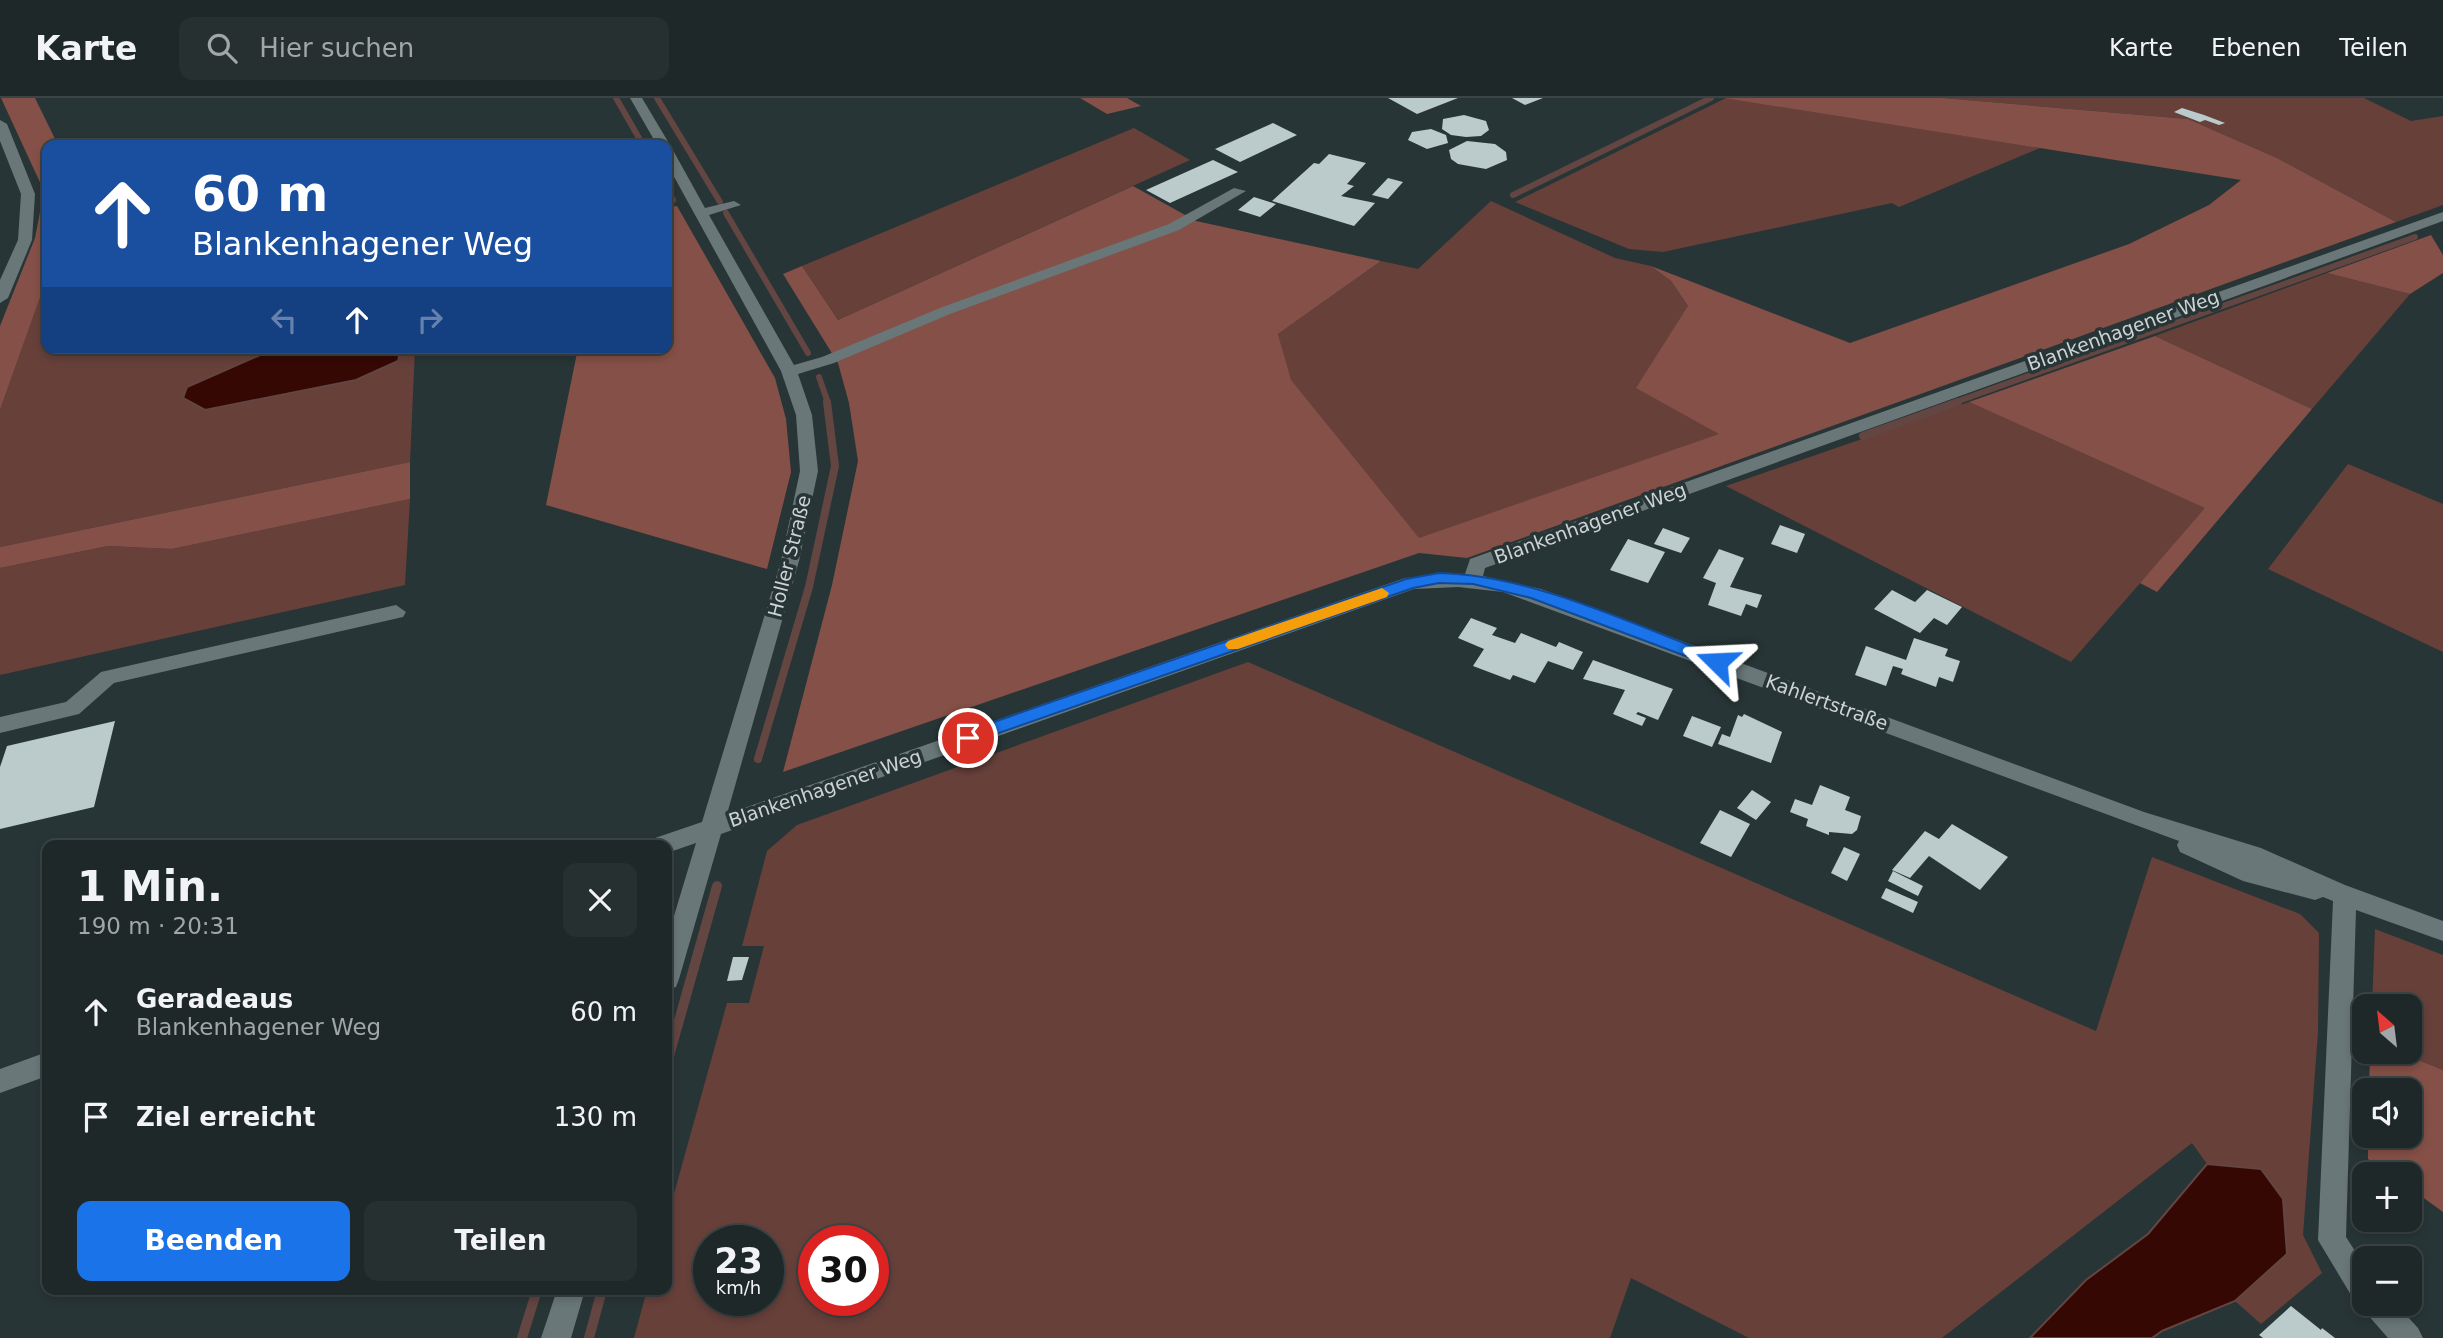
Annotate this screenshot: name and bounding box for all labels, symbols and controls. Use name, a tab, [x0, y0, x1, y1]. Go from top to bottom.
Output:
search box	[179, 17, 669, 80]
text: Karte	[35, 29, 137, 68]
icon: search	[203, 29, 241, 67]
text: Hier suchen	[259, 33, 414, 63]
text: Karte	[2109, 34, 2173, 62]
text: Ebenen	[2211, 34, 2301, 62]
text: Teilen	[2339, 34, 2408, 62]
text: 60 m	[192, 166, 328, 223]
icon: ahead	[77, 168, 168, 259]
text: Blankenhagener Weg	[192, 225, 533, 263]
street label: Blankenhagener Weg	[2024, 285, 2222, 375]
icon: left	[265, 301, 303, 339]
icon: ahead	[338, 301, 376, 339]
icon: right	[411, 301, 449, 339]
street label: Blankenhagener Weg	[1491, 478, 1689, 568]
street label: Holler Straße	[763, 493, 815, 619]
position arrow	[1680, 625, 1754, 699]
street label: Kahlertstraße	[1763, 670, 1891, 734]
pin	[938, 708, 998, 768]
icon: arrive	[949, 719, 987, 757]
street label: Blankenhagener Weg	[726, 745, 924, 831]
text: 1 Min.	[77, 862, 223, 911]
button: close	[563, 863, 637, 937]
text: 190 m · 20:31	[77, 913, 239, 939]
text: Geradeaus	[136, 984, 293, 1014]
icon: ahead	[77, 993, 115, 1031]
north arrow	[2352, 994, 2422, 1064]
map controls	[2352, 994, 2422, 1316]
text: 60 m	[570, 997, 637, 1027]
text: Blankenhagener Weg	[136, 1014, 381, 1040]
button: sound	[2352, 1078, 2422, 1148]
icon: arrive	[77, 1098, 115, 1136]
text: Ziel erreicht	[136, 1102, 316, 1132]
text: 130 m	[554, 1102, 637, 1132]
button: +	[2352, 1162, 2422, 1232]
button: Beenden	[77, 1201, 350, 1281]
button: Teilen	[364, 1201, 637, 1281]
speed limit sign: 30	[798, 1225, 889, 1316]
text: 23	[714, 1241, 763, 1281]
button: −	[2352, 1246, 2422, 1316]
text: km/h	[716, 1277, 761, 1298]

